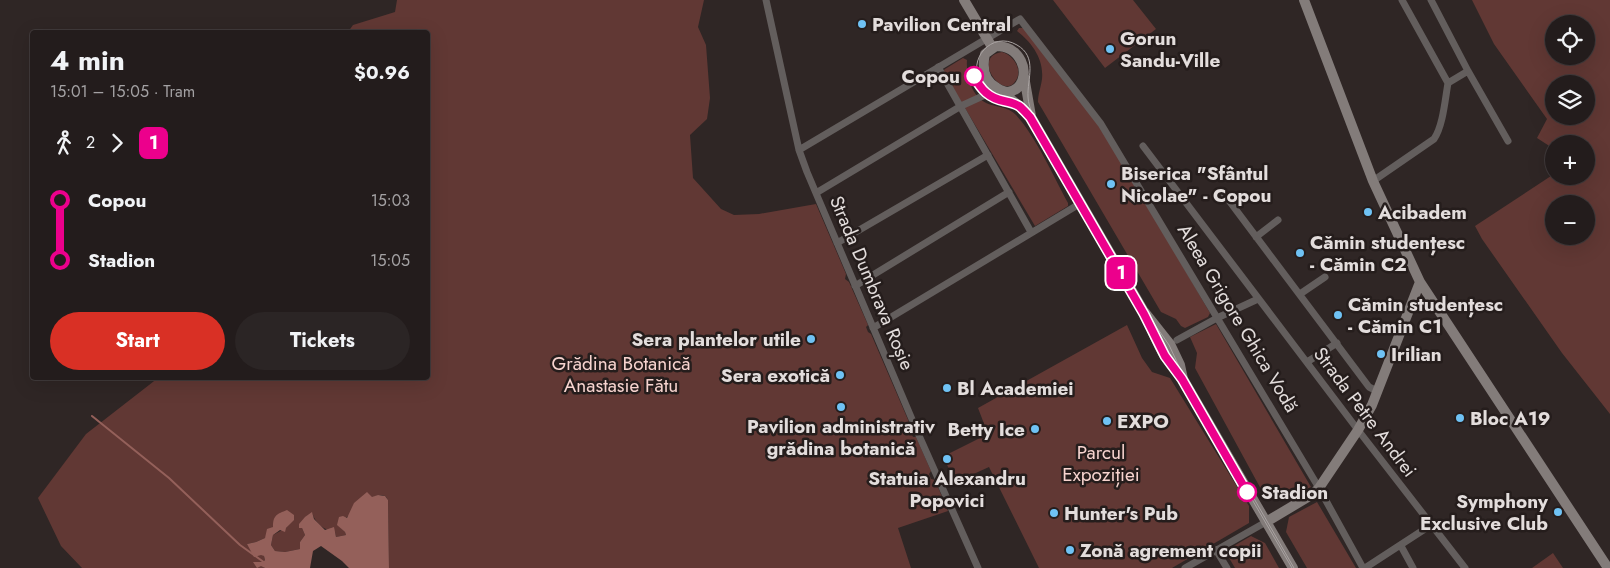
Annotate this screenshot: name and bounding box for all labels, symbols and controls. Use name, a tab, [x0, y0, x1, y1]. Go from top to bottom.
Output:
place label: Pavilion Central	[872, 11, 1011, 38]
map controls	[1545, 15, 1595, 245]
button: locate	[1545, 15, 1595, 65]
marker: Pavilion Central	[856, 18, 868, 30]
place label: Gorun Sandu-Ville	[1120, 25, 1220, 74]
text: 4 min	[50, 40, 125, 81]
marker: Gorun Sandu-Ville	[1104, 43, 1116, 55]
text: $0.96	[354, 59, 410, 86]
place label: Copou	[902, 63, 960, 90]
marker: Copou	[964, 66, 984, 86]
button: layers	[1545, 75, 1595, 125]
text: 15:01 – 15:05 · Tram	[50, 80, 195, 103]
icon: walk	[50, 129, 78, 157]
icon: forward	[103, 129, 131, 157]
text: 1	[149, 130, 158, 156]
text: 2	[86, 131, 95, 154]
button: +	[1545, 135, 1595, 185]
place label: Biserica "Sfântul Nicolae" - Copou	[1121, 160, 1271, 209]
marker: Biserica "Sfântul Nicolae" - Copou	[1105, 178, 1117, 190]
text: Copou	[88, 187, 146, 214]
text: 15:03	[371, 189, 410, 212]
street label: Strada Dumbrava Roșie	[823, 192, 921, 375]
button: −	[1545, 195, 1595, 245]
place label: Acibadem	[1377, 199, 1467, 226]
marker: Acibadem	[1362, 206, 1374, 218]
street label: Aleea Grigore Ghica Vodă	[1171, 219, 1305, 417]
place label: Cămin studențesc - Cămin C2	[1310, 229, 1465, 278]
text: Stadion	[88, 247, 155, 274]
marker: Cămin studențesc - Cămin C2	[1294, 247, 1306, 259]
text: 15:05	[370, 249, 410, 272]
line badge: 1	[1105, 257, 1137, 289]
text: 1	[1116, 260, 1126, 286]
place label: Cămin studențesc - Cămin C1	[1348, 291, 1503, 340]
marker: Cămin studențesc - Cămin C1	[1332, 309, 1344, 321]
button: Start	[50, 312, 225, 370]
button: Tickets	[235, 312, 410, 370]
place label: Sera plantelor utile	[631, 326, 801, 353]
marker: Sera plantelor utile	[805, 333, 817, 345]
street label: Strada Petre Andrei	[1307, 341, 1423, 483]
place label: Irilian	[1391, 341, 1442, 368]
marker: Irilian	[1375, 348, 1387, 360]
park label: Grădina Botanică Anastasie Fătu	[552, 350, 690, 399]
place label: Sera exotică	[721, 362, 830, 389]
marker: Sera exotică	[834, 369, 846, 381]
place label: Bl Academiei	[957, 375, 1074, 402]
marker: Bl Academiei	[941, 382, 953, 394]
marker: Pavilion administrativ grădina botanică	[835, 401, 847, 413]
place label: Bloc A19	[1470, 405, 1550, 432]
place label: EXPO	[1117, 408, 1169, 435]
marker: Bloc A19	[1454, 412, 1466, 424]
place label: Pavilion administrativ grădina botanică	[747, 413, 936, 462]
marker: EXPO	[1101, 415, 1113, 427]
place label: Betty Ice	[947, 416, 1025, 443]
marker: Betty Ice	[1029, 423, 1041, 435]
park label: Parcul Expoziției	[1062, 439, 1140, 488]
marker: Statuia Alexandru Popovici	[941, 453, 953, 465]
place label: Statuia Alexandru Popovici	[868, 465, 1026, 514]
place label: Stadion	[1261, 479, 1328, 506]
marker: Stadion	[1237, 482, 1257, 502]
place label: Symphony Exclusive Club	[1420, 488, 1549, 537]
place label: Hunter's Pub	[1064, 500, 1178, 527]
marker: Symphony Exclusive Club	[1552, 506, 1564, 518]
marker: Hunter's Pub	[1048, 507, 1060, 519]
place label: Zonă agrement copii	[1080, 537, 1262, 564]
marker: Zonă agrement copii	[1064, 544, 1076, 556]

